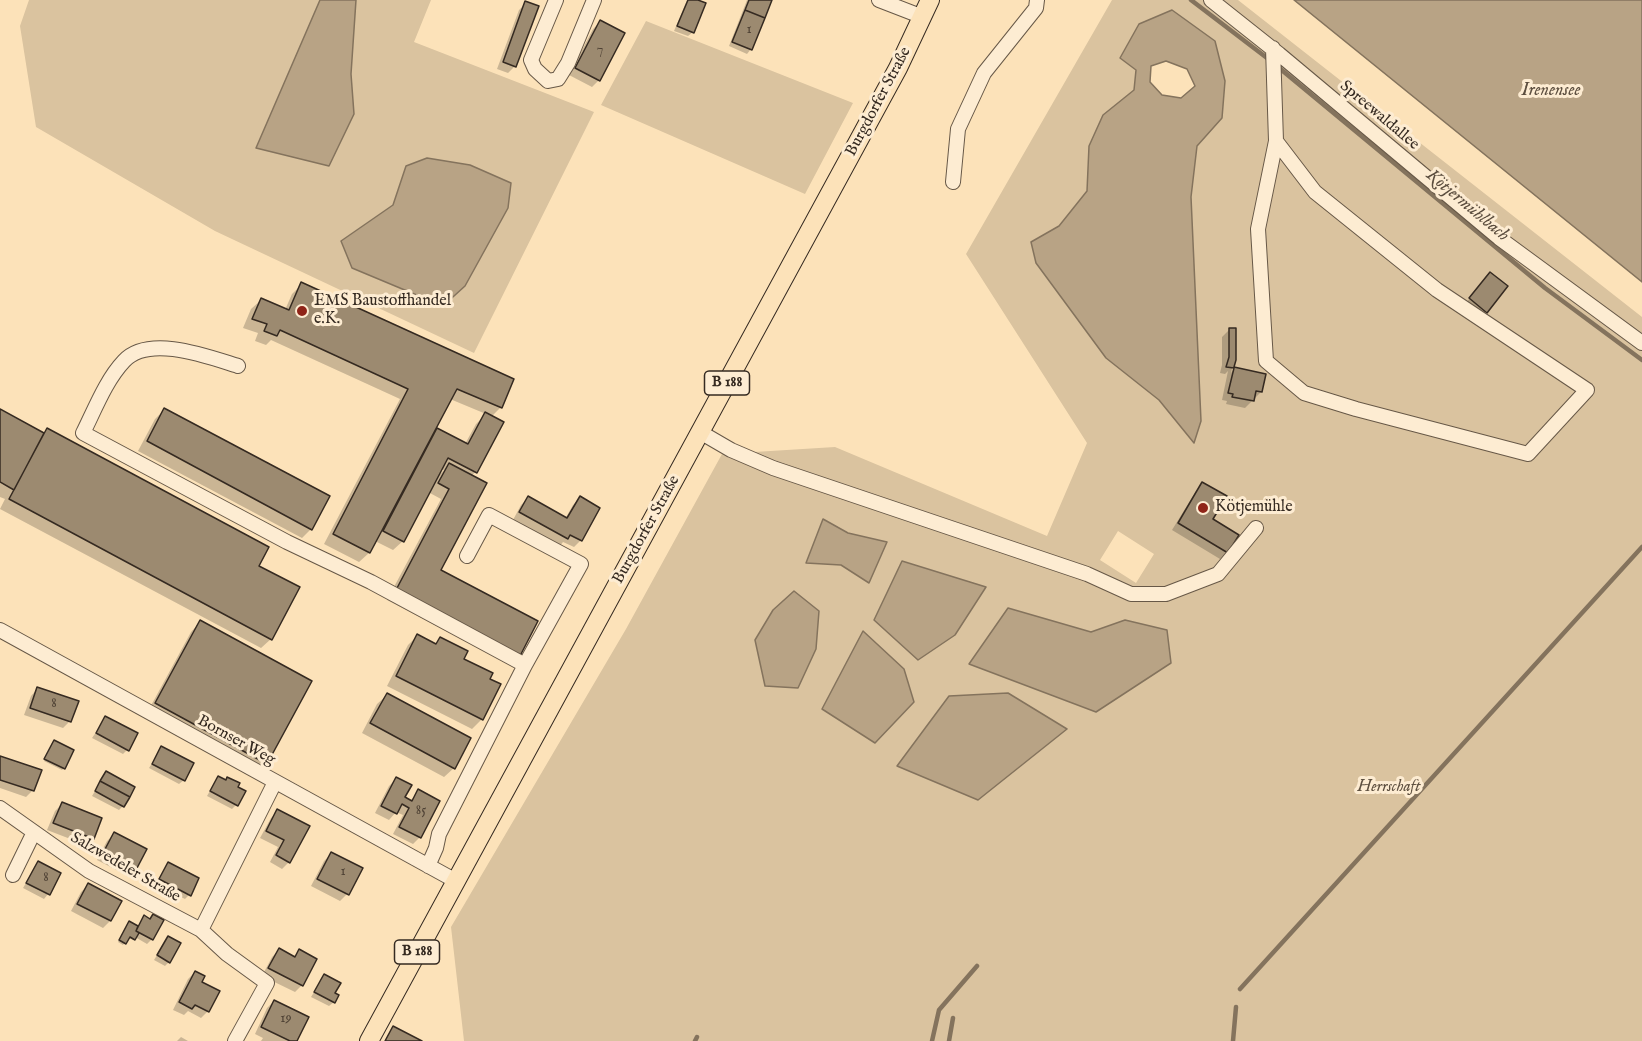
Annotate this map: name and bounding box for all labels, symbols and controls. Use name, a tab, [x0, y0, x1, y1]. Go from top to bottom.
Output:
house number: 1	[746, 22, 752, 38]
house number: 7	[597, 42, 603, 58]
street label: Burgdorfer Straße	[842, 44, 916, 160]
street label: Spreewaldallee	[1335, 77, 1423, 155]
water label: Irenensee	[1522, 80, 1580, 102]
water label: Kötjermühlbach	[1421, 165, 1513, 247]
place label: EMS Baustoffhandel e.K.	[314, 292, 451, 330]
marker: EMS Baustoffhandel e.K.	[295, 304, 309, 318]
road number: B 188	[704, 371, 750, 395]
street label: Burgdorfer Straße	[609, 472, 685, 588]
place label: Kötjemühle	[1215, 498, 1292, 518]
marker: Kötjemühle	[1196, 501, 1210, 515]
house number: 8	[51, 696, 57, 712]
street label: Bornser Weg	[194, 712, 278, 770]
park label: Herrschaft	[1357, 778, 1421, 798]
house number: 85	[416, 803, 426, 819]
street label: Salzwedeler Straße	[67, 829, 183, 907]
house number: 1	[340, 864, 346, 880]
house number: 8	[43, 870, 49, 886]
road number: B 188	[394, 940, 440, 964]
house number: 19	[280, 1011, 292, 1027]

